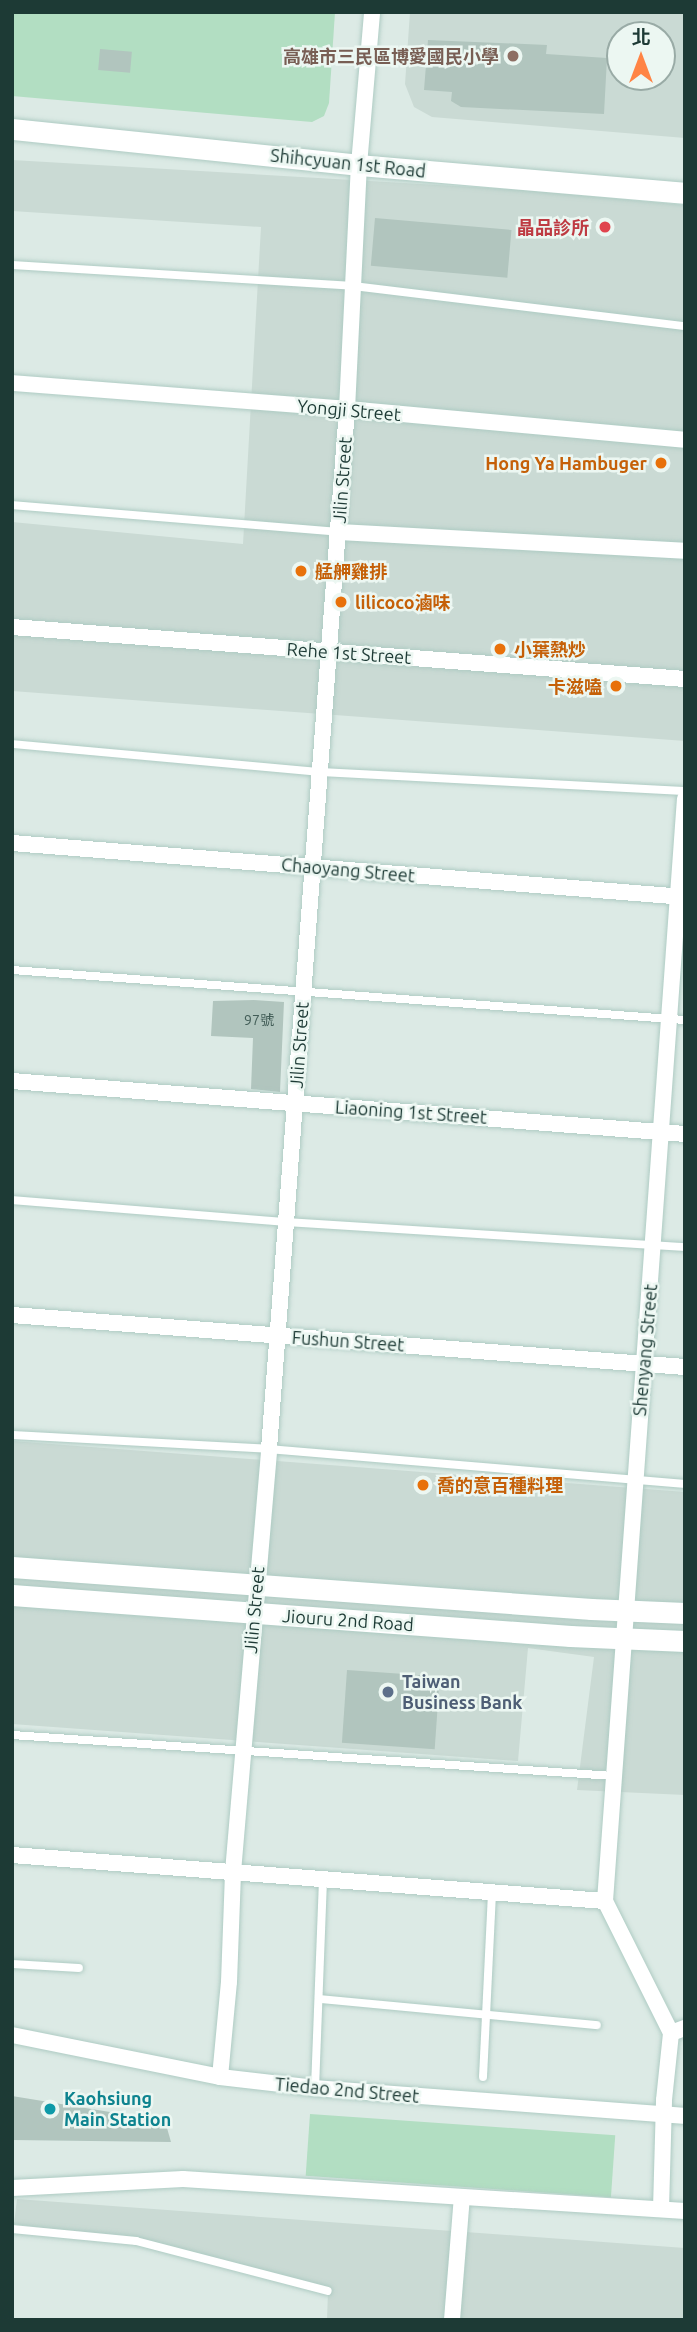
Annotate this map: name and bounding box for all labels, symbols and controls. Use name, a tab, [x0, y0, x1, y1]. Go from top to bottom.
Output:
north arrow	[606, 21, 676, 91]
text: 北	[631, 26, 651, 48]
place label: 高雄市三民區博愛國民小學	[283, 45, 499, 67]
marker: 高雄市三民區博愛國民小學	[505, 48, 521, 64]
street label: Shihcyuan 1st Road	[269, 144, 427, 182]
place label: 晶品診所	[517, 216, 589, 238]
marker: 晶品診所	[595, 217, 615, 237]
street label: Yongji Street	[296, 395, 402, 425]
street label: Jilin Street	[328, 436, 356, 524]
place label: Hong Ya Hambuger	[485, 452, 647, 474]
marker: Hong Ya Hambuger	[653, 455, 669, 471]
place label: 艋舺雞排	[315, 560, 387, 582]
marker: 艋舺雞排	[293, 563, 309, 579]
place label: lilicoco滷味	[355, 591, 451, 613]
marker: lilicoco滷味	[333, 594, 349, 610]
street label: Rehe 1st Street	[286, 638, 412, 668]
place label: 小葉熱炒	[514, 638, 586, 660]
marker: 小葉熱炒	[492, 641, 508, 657]
place label: 卡滋嗑	[548, 675, 602, 697]
marker: 卡滋嗑	[608, 678, 624, 694]
street label: Chaoyang Street	[280, 853, 416, 887]
street label: Jilin Street	[285, 1001, 313, 1089]
house number: 97號	[244, 1012, 274, 1028]
street label: Liaoning 1st Street	[334, 1096, 488, 1128]
street label: Shenyang Street	[628, 1283, 662, 1417]
street label: Fushun Street	[291, 1326, 405, 1356]
place label: 喬的意百種料理	[437, 1474, 563, 1496]
marker: 喬的意百種料理	[415, 1477, 431, 1493]
street label: Jilin Street	[239, 1566, 269, 1654]
street label: Jiouru 2nd Road	[281, 1605, 415, 1635]
place label: Taiwan Business Bank	[402, 1671, 522, 1714]
marker: Taiwan Business Bank	[380, 1684, 396, 1700]
street label: Tiedao 2nd Street	[274, 2073, 420, 2107]
place label: Kaohsiung Main Station	[64, 2088, 171, 2130]
marker: Kaohsiung Main Station	[42, 2101, 58, 2117]

